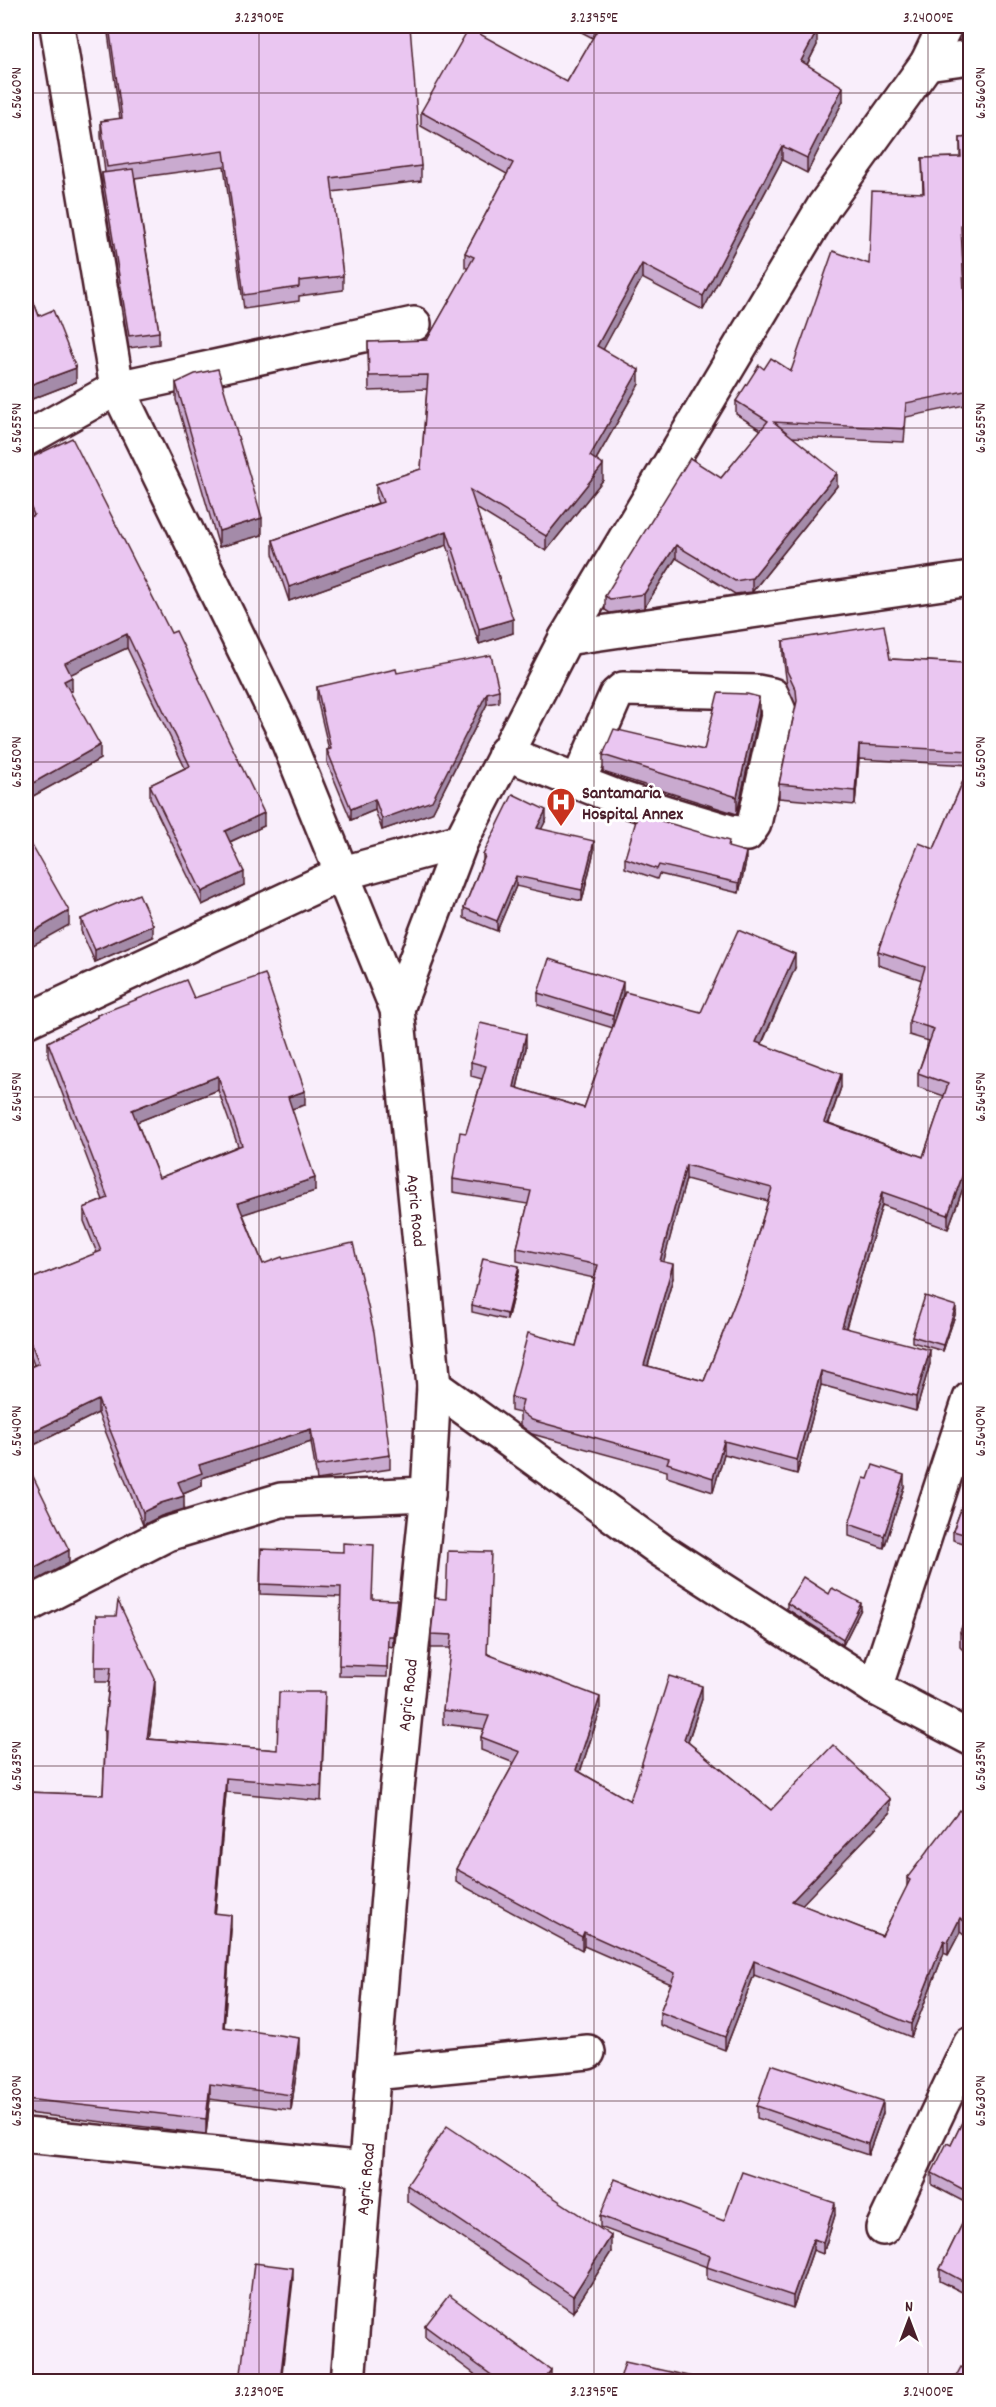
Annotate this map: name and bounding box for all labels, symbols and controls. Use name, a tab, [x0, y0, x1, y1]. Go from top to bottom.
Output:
text: 3.2390°E	[234, 8, 284, 30]
text: 3.2395°E	[570, 8, 618, 30]
text: 3.2400°E	[903, 8, 953, 30]
text: 6.5660°N	[7, 67, 29, 119]
text: 6.5660°N	[971, 67, 993, 119]
text: 6.5655°N	[7, 403, 29, 453]
text: 6.5655°N	[971, 403, 993, 453]
text: 6.5650°N	[7, 736, 29, 788]
text: 6.5650°N	[971, 736, 993, 788]
place label: Santamaria Hospital Annex	[582, 782, 683, 828]
hospital icon: Santamaria Hospital Annex	[545, 786, 577, 828]
text: 6.5645°N	[7, 1072, 29, 1122]
text: 6.5645°N	[971, 1072, 993, 1122]
street label: Agric Road	[398, 1173, 430, 1248]
text: 6.5640°N	[7, 1406, 29, 1456]
text: 6.5640°N	[971, 1406, 993, 1456]
street label: Agric Road	[393, 1658, 426, 1733]
text: 6.5635°N	[7, 1741, 29, 1791]
text: 6.5635°N	[971, 1741, 993, 1791]
text: 6.5630°N	[7, 2075, 29, 2127]
text: 6.5630°N	[971, 2075, 993, 2127]
street label: Agric Road	[352, 2142, 383, 2217]
north arrow	[879, 2290, 939, 2350]
text: N	[905, 2296, 913, 2319]
text: 3.2390°E	[234, 2382, 284, 2404]
text: 3.2395°E	[570, 2382, 618, 2404]
text: 3.2400°E	[903, 2382, 953, 2404]

